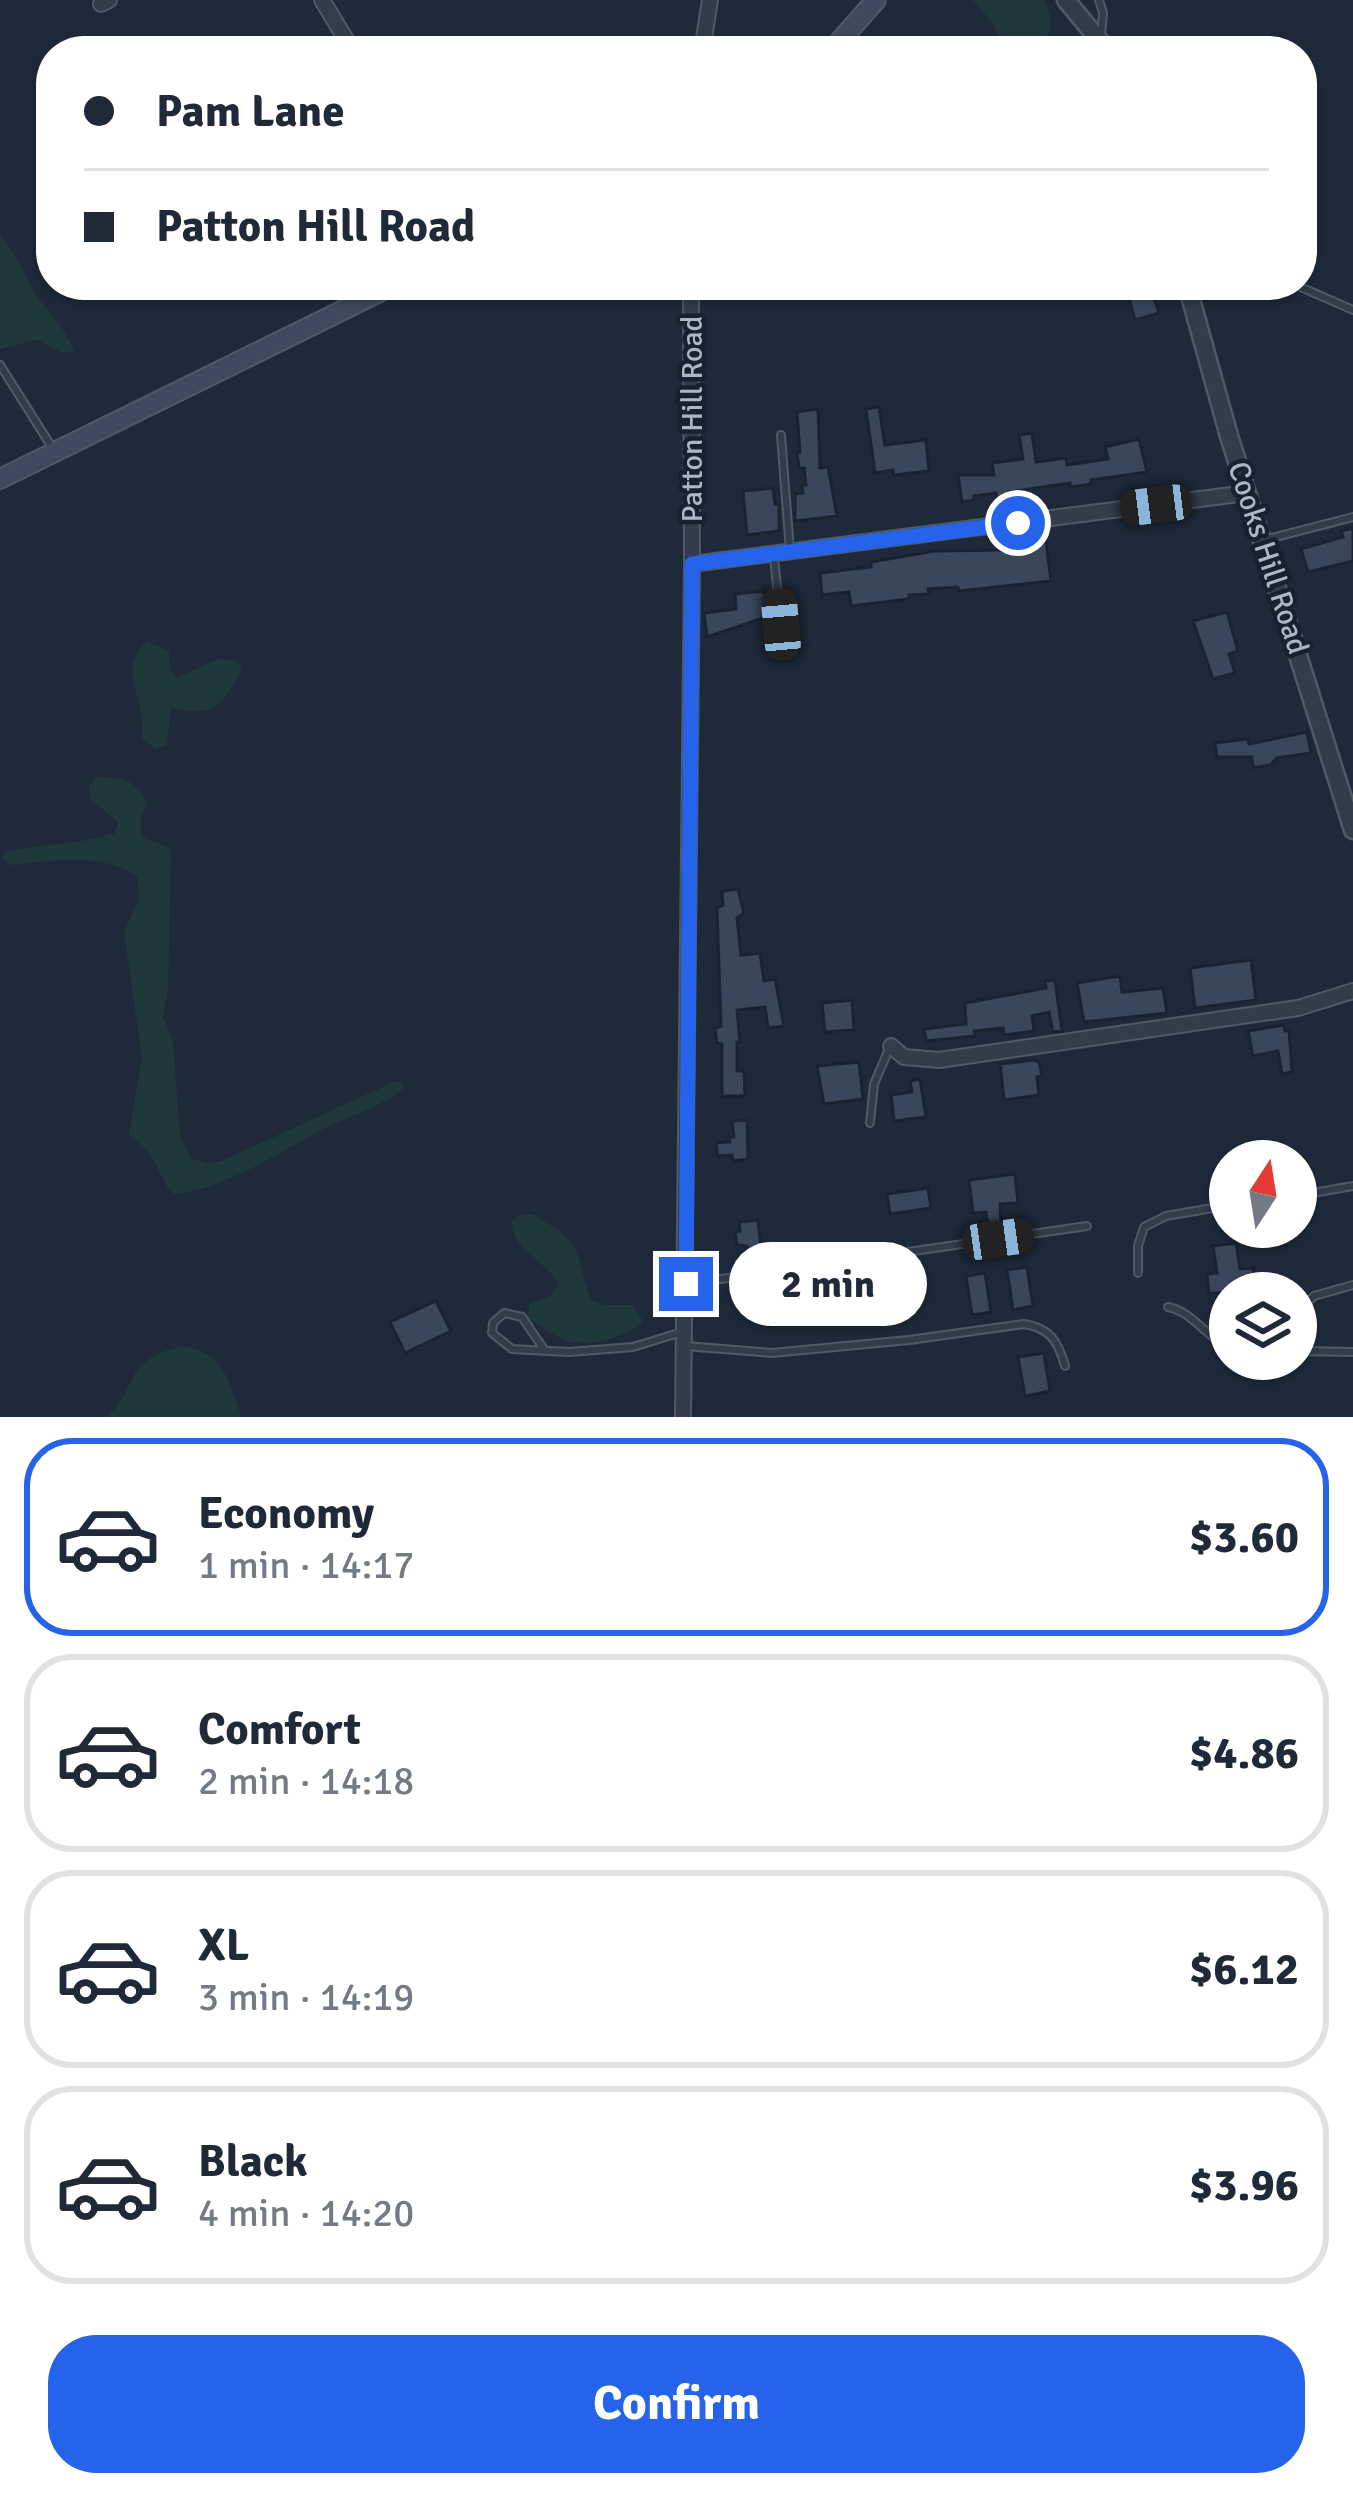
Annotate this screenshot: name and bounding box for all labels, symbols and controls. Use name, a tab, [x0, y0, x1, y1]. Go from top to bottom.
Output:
text: Pam Lane	[156, 84, 345, 139]
text: Patton Hill Road	[156, 199, 475, 254]
street label: Patton Hill Road	[674, 315, 711, 523]
street label: Cooks Hill Road	[1219, 457, 1317, 659]
car	[1118, 483, 1194, 527]
route start	[991, 496, 1045, 550]
car	[760, 587, 802, 661]
north arrow	[1209, 1140, 1317, 1248]
map controls	[1209, 1140, 1317, 1380]
car	[960, 1216, 1036, 1262]
callout: 2 min	[728, 1242, 926, 1326]
route end	[659, 1257, 713, 1311]
text: 2 min	[781, 1260, 875, 1308]
button: layers	[1209, 1272, 1317, 1380]
icon: car	[54, 1483, 162, 1591]
text: Economy	[198, 1486, 374, 1541]
text: $3.60	[1189, 1510, 1299, 1565]
text: 1 min · 14:17	[198, 1541, 414, 1589]
icon: car	[54, 1699, 162, 1807]
text: Comfort	[198, 1702, 361, 1757]
text: $4.86	[1189, 1726, 1299, 1781]
text: 2 min · 14:18	[198, 1757, 414, 1805]
icon: car	[54, 1915, 162, 2023]
text: XL	[198, 1918, 249, 1973]
text: $6.12	[1189, 1942, 1299, 1997]
text: 3 min · 14:19	[198, 1973, 414, 2021]
icon: car	[54, 2131, 162, 2239]
text: Black	[198, 2134, 308, 2189]
text: $3.96	[1189, 2158, 1299, 2213]
text: 4 min · 14:20	[198, 2189, 414, 2237]
button: Confirm	[48, 2335, 1305, 2473]

